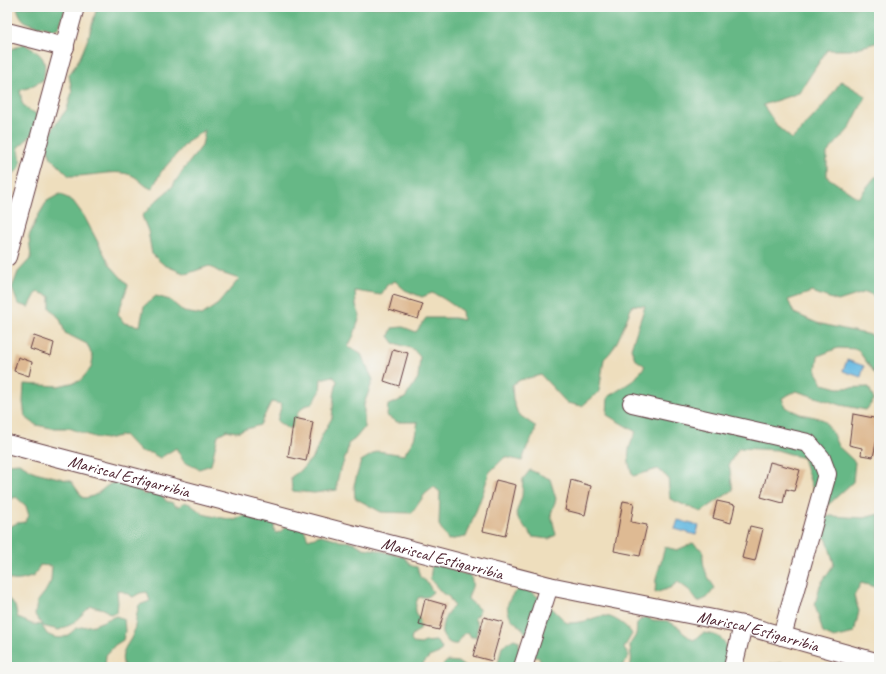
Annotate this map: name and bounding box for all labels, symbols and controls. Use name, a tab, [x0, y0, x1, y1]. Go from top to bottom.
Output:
street label: Mariscal Estigarribia	[66, 450, 193, 502]
street label: Mariscal Estigarribia	[379, 532, 506, 584]
street label: Mariscal Estigarribia	[695, 606, 822, 656]

